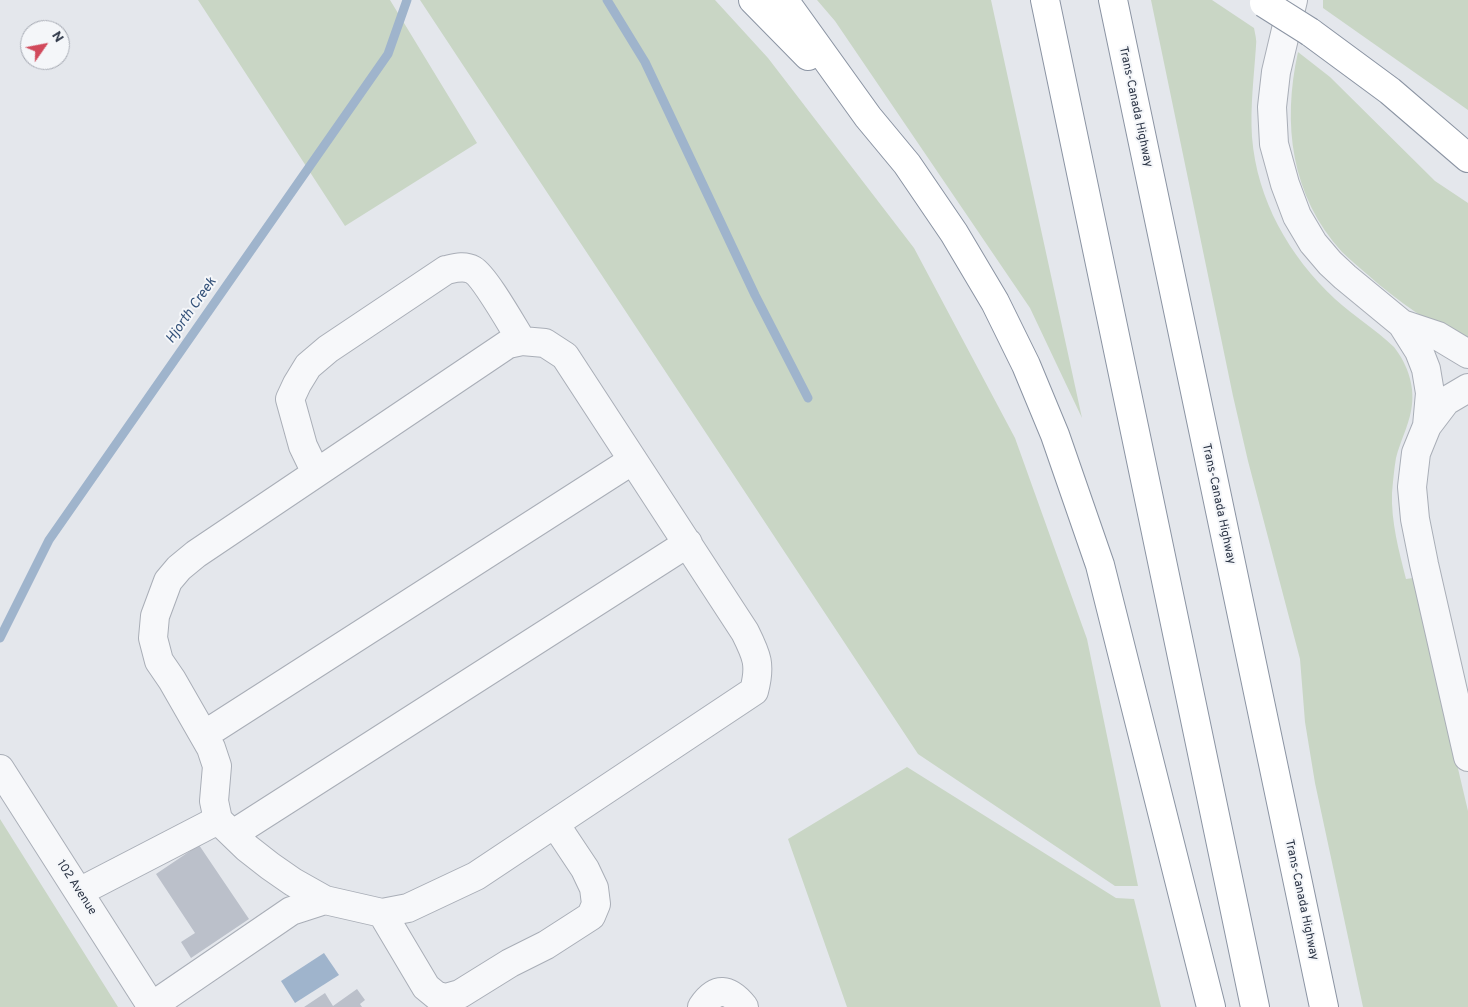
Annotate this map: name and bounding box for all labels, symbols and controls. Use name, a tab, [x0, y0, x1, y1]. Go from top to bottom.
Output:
north arrow	[20, 20, 70, 70]
text: N	[47, 28, 67, 46]
street label: Trans-Canada Highway	[1115, 45, 1155, 169]
water label: Hjorth Creek	[163, 275, 221, 347]
street label: Trans-Canada Highway	[1198, 442, 1238, 566]
street label: Trans-Canada Highway	[1281, 838, 1321, 962]
street label: 102 Avenue	[53, 858, 99, 918]

